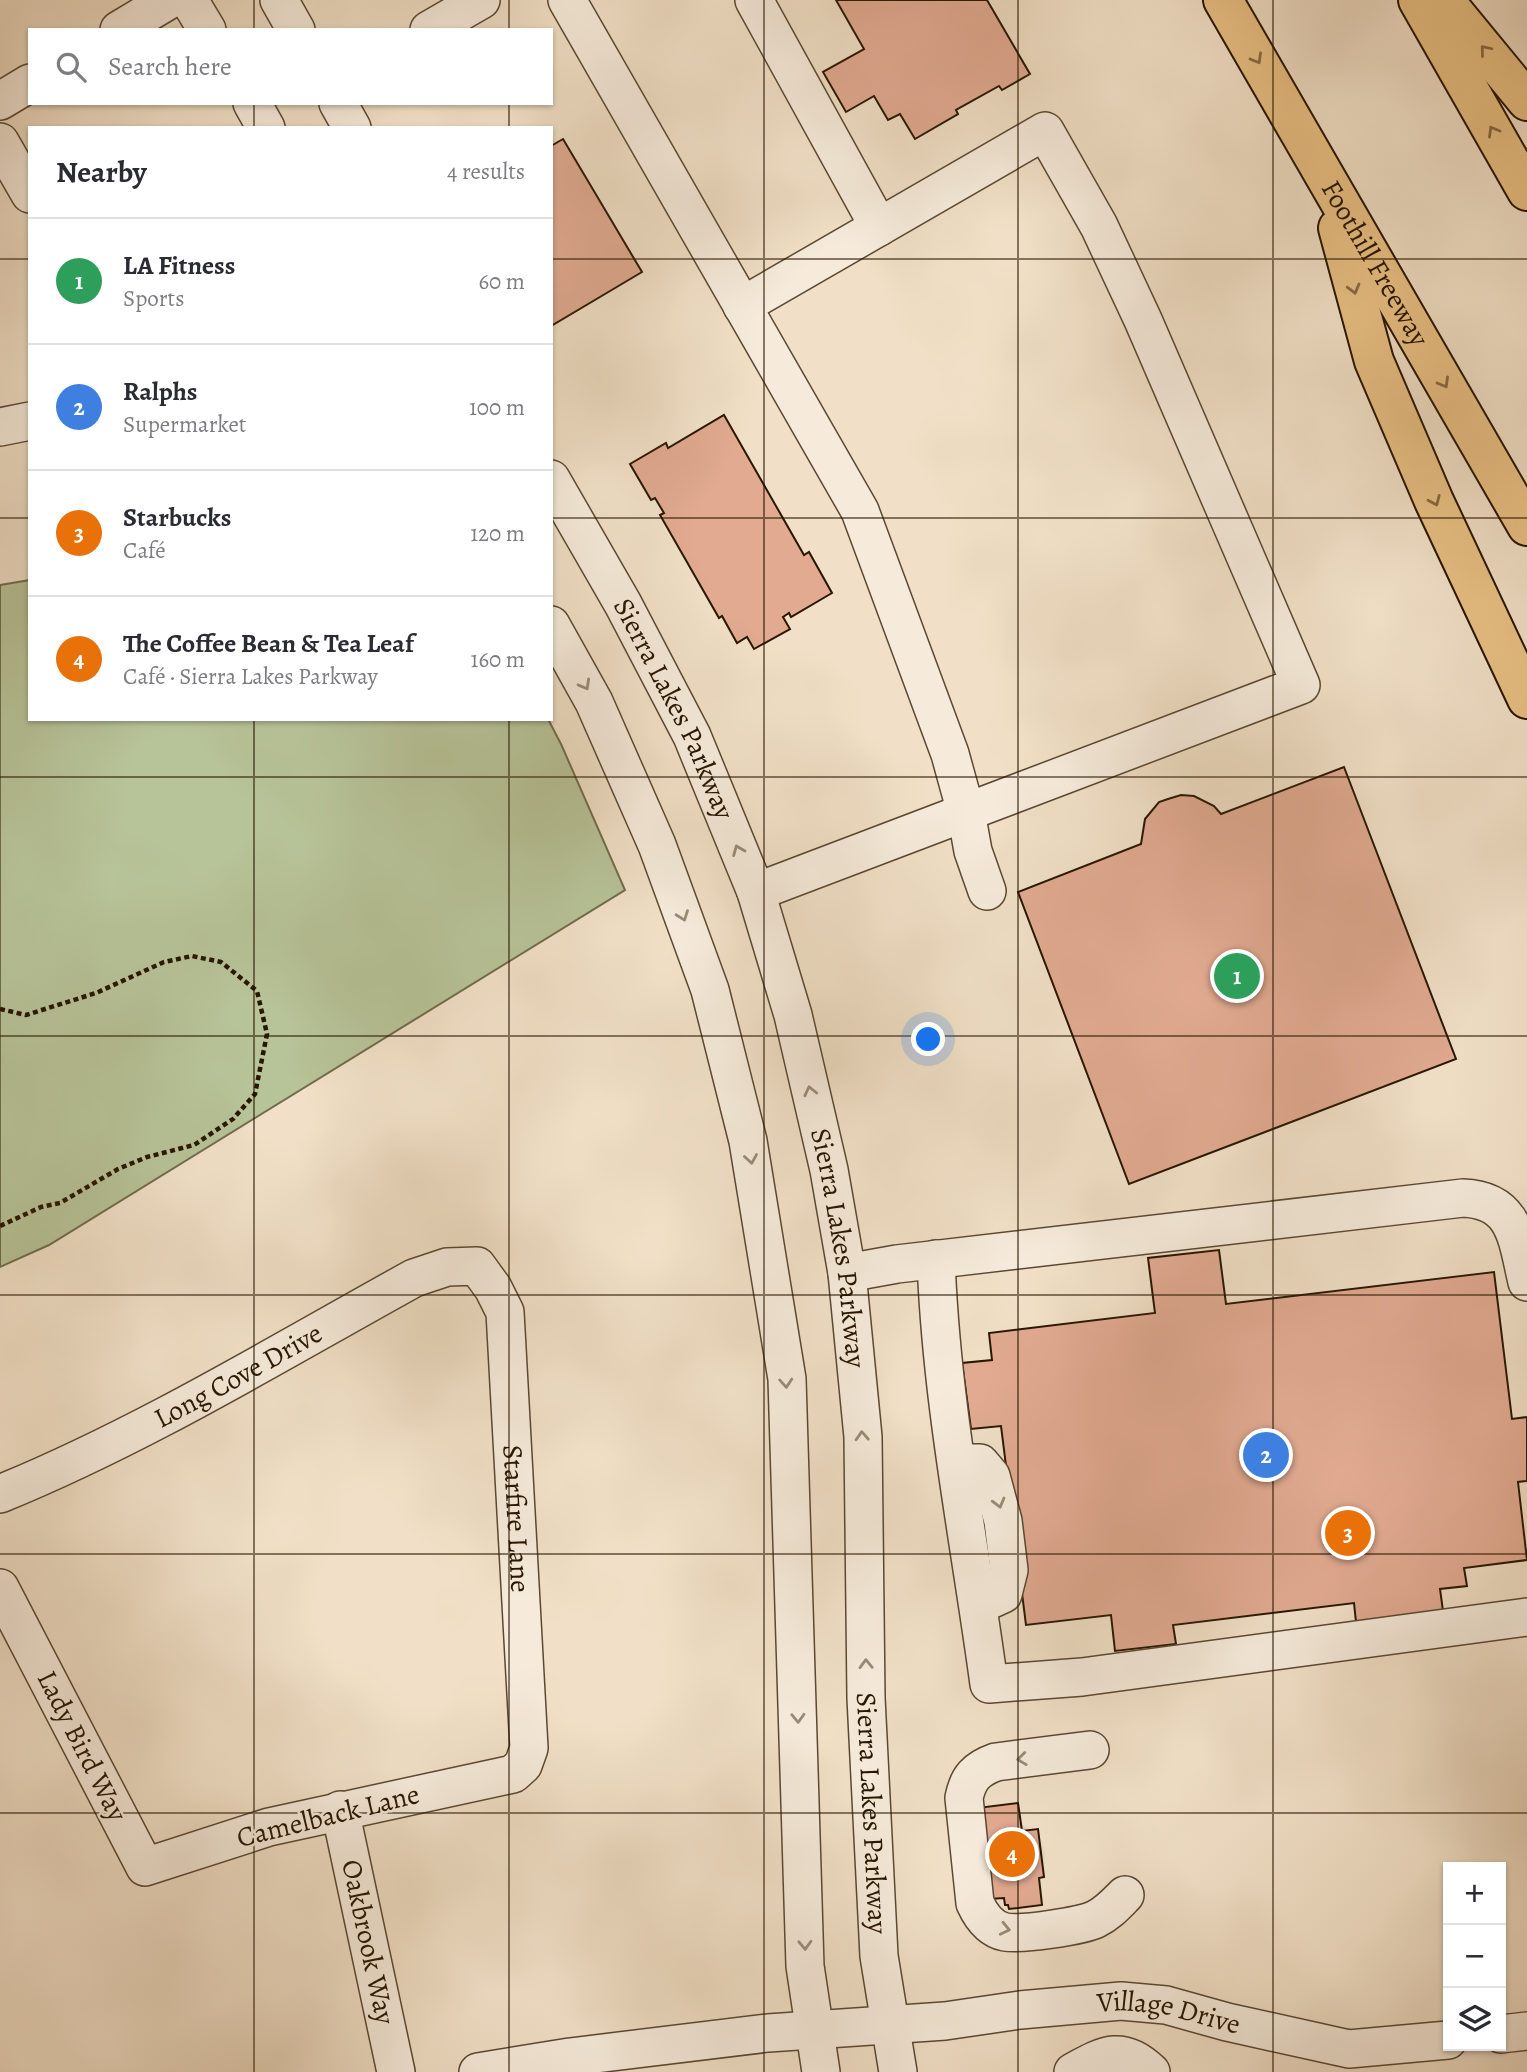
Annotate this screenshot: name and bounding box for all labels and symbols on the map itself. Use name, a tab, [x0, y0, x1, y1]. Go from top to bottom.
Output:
one-way arrow	[1481, 46, 1494, 58]
one-way arrow	[1249, 52, 1262, 65]
one-way arrow	[1488, 126, 1501, 139]
street label: Foothill Freeway	[1312, 173, 1438, 354]
one-way arrow	[1346, 282, 1360, 294]
one-way arrow	[1435, 375, 1448, 388]
one-way arrow	[1427, 494, 1441, 506]
street label: Sierra Lakes Parkway	[604, 592, 743, 826]
one-way arrow	[577, 677, 590, 690]
one-way arrow	[733, 844, 747, 856]
one-way arrow	[675, 910, 689, 922]
pin: 1	[1214, 950, 1260, 1002]
your location	[911, 1022, 945, 1056]
one-way arrow	[804, 1085, 819, 1097]
street label: Sierra Lakes Parkway	[801, 1125, 875, 1370]
one-way arrow	[743, 1153, 758, 1165]
street label: Long Cove Drive	[147, 1314, 329, 1437]
one-way arrow	[778, 1378, 793, 1389]
pin: 2	[1243, 1429, 1289, 1481]
one-way arrow	[855, 1430, 870, 1441]
street label: Starfire Lane	[493, 1444, 539, 1594]
one-way arrow	[991, 1497, 1005, 1509]
pin: 3	[1325, 1507, 1371, 1559]
one-way arrow	[858, 1658, 874, 1668]
street label: Lady Bird Way	[28, 1664, 137, 1828]
street label: Sierra Lakes Parkway	[847, 1691, 897, 1935]
one-way arrow	[790, 1712, 805, 1723]
one-way arrow	[1016, 1751, 1028, 1766]
street label: Camelback Lane	[233, 1775, 423, 1857]
pin: 4	[989, 1828, 1035, 1880]
street label: Oakbrook Way	[332, 1856, 404, 2028]
one-way arrow	[999, 1921, 1011, 1936]
one-way arrow	[797, 1940, 812, 1951]
street label: Village Drive	[1094, 1982, 1244, 2043]

